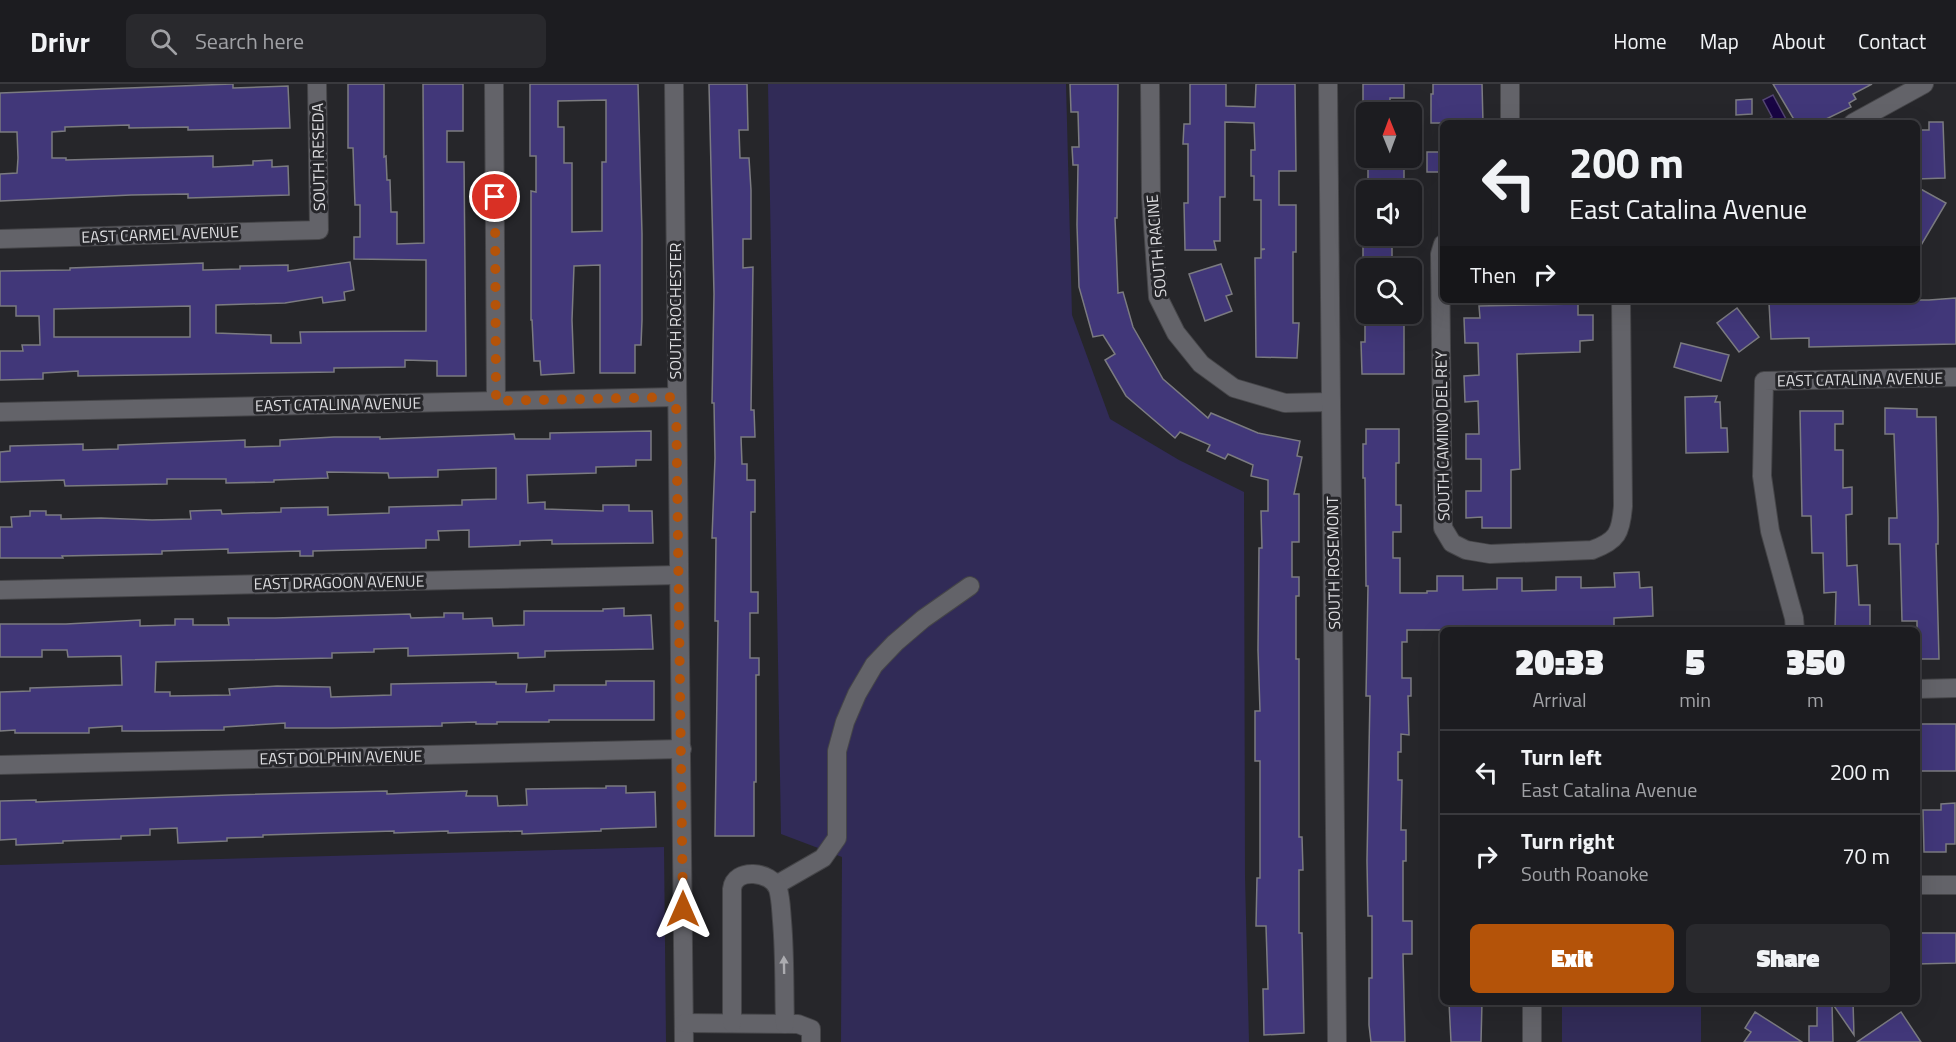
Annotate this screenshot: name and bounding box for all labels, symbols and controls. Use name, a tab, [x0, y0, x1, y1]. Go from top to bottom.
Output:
search box	[126, 14, 546, 68]
text: Drivr	[30, 20, 90, 63]
text: Search here	[195, 24, 304, 58]
icon: search	[147, 25, 180, 58]
text: Home	[1613, 25, 1667, 57]
text: Map	[1700, 25, 1739, 57]
text: About	[1772, 25, 1825, 57]
text: Contact	[1858, 25, 1926, 57]
street label: SOUTH RESEDA	[305, 102, 331, 211]
north arrow	[1356, 102, 1422, 168]
map controls	[1356, 102, 1422, 324]
text: 200 m	[1569, 130, 1684, 194]
icon: left	[1470, 144, 1548, 222]
pin	[469, 171, 520, 222]
icon: arrive	[478, 180, 511, 213]
button: sound	[1356, 180, 1422, 246]
text: East Catalina Avenue	[1569, 188, 1807, 229]
street label: SOUTH RACINE	[1140, 193, 1172, 299]
street label: EAST CARMEL AVENUE	[81, 219, 239, 249]
street label: SOUTH ROCHESTER	[663, 242, 687, 379]
button: search	[1356, 258, 1422, 324]
text: Then	[1470, 258, 1516, 292]
icon: right	[1528, 258, 1561, 291]
street label: SOUTH CAMINO DEL REY	[1429, 350, 1455, 521]
street label: EAST CATALINA AVENUE	[1777, 366, 1943, 392]
street label: EAST CATALINA AVENUE	[255, 391, 421, 417]
street label: SOUTH ROSEMONT	[1320, 496, 1346, 630]
street label: EAST DRAGOON AVENUE	[253, 569, 425, 595]
text: 20:33	[1515, 634, 1604, 689]
text: 5	[1685, 634, 1705, 689]
text: 350	[1786, 634, 1845, 689]
text: Arrival	[1532, 684, 1587, 715]
text: min	[1679, 684, 1711, 715]
text: m	[1807, 684, 1824, 715]
text: Turn left	[1521, 740, 1602, 774]
street label: EAST DOLPHIN AVENUE	[259, 744, 423, 770]
text: 200 m	[1830, 755, 1890, 789]
icon: left	[1470, 756, 1503, 789]
text: East Catalina Avenue	[1521, 774, 1697, 805]
text: Turn right	[1521, 824, 1615, 858]
text: 70 m	[1842, 839, 1890, 873]
icon: right	[1470, 840, 1503, 873]
text: South Roanoke	[1521, 858, 1649, 889]
position arrow	[651, 877, 715, 941]
button: Exit	[1470, 924, 1674, 993]
button: Share	[1686, 924, 1890, 993]
one-way arrow	[779, 956, 789, 975]

